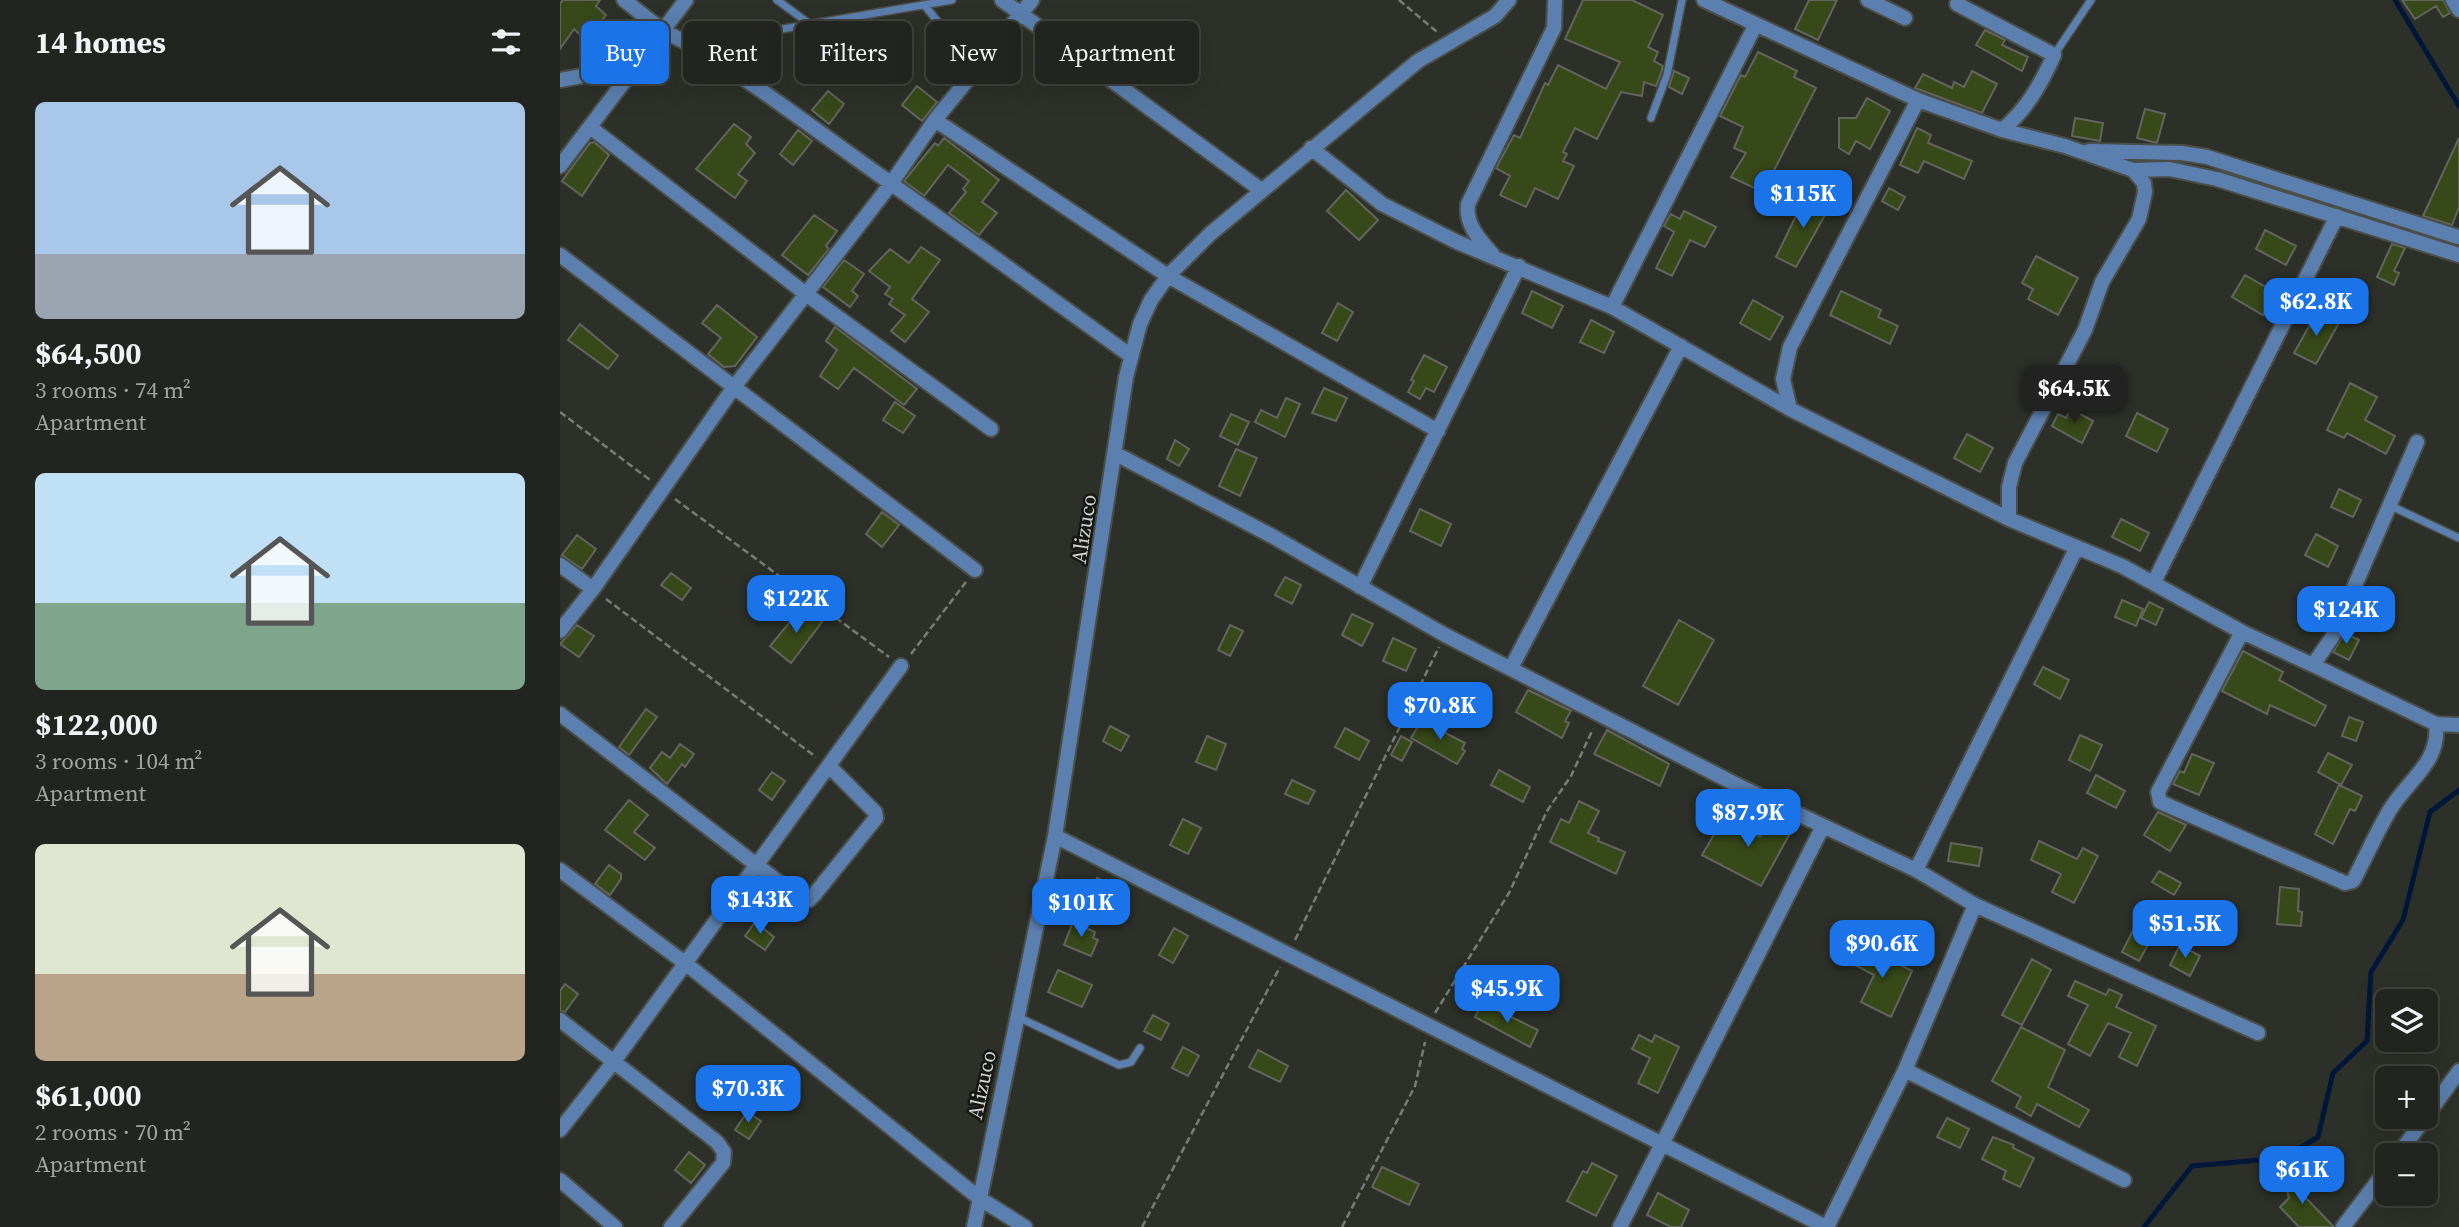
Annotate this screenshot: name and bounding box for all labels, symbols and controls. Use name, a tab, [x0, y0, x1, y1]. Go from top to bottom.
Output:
chip: Buy	[581, 21, 669, 84]
chip: Rent	[683, 21, 781, 84]
chip: Filters	[795, 21, 912, 84]
chip: New	[926, 21, 1021, 84]
chip: Apartment	[1035, 21, 1199, 84]
text: 14 homes	[35, 22, 166, 63]
icon: filters	[487, 23, 525, 61]
icon: home	[217, 147, 343, 273]
pin: $115K	[1754, 170, 1852, 230]
text: $115K	[1770, 177, 1836, 209]
pin: $62.8K	[2259, 278, 2373, 338]
text: $62.8K	[2280, 285, 2352, 317]
text: $64,500	[35, 333, 142, 374]
pin: $64.5K	[2017, 366, 2131, 425]
text: $64.5K	[2038, 372, 2110, 404]
text: 3 rooms · 74 m²	[35, 374, 191, 406]
text: Apartment	[35, 406, 146, 438]
street label: Alizuco	[1064, 492, 1103, 566]
icon: home	[217, 518, 343, 644]
pin: $122K	[747, 576, 845, 635]
text: $122K	[763, 582, 829, 614]
pin: $124K	[2297, 586, 2395, 646]
text: $124K	[2313, 593, 2379, 625]
pin: $70.8K	[1383, 682, 1497, 742]
text: $70.8K	[1404, 689, 1476, 721]
text: $122,000	[35, 704, 158, 745]
text: 3 rooms · 104 m²	[35, 745, 202, 777]
text: Apartment	[35, 777, 146, 809]
pin: $87.9K	[1691, 790, 1805, 849]
text: $87.9K	[1712, 796, 1784, 828]
pin: $143K	[711, 876, 809, 936]
pin: $101K	[1032, 880, 1130, 939]
text: $143K	[727, 883, 793, 915]
text: $101K	[1048, 886, 1114, 918]
icon: home	[217, 889, 343, 1015]
pin: $51.5K	[2128, 900, 2242, 960]
text: $51.5K	[2149, 907, 2221, 939]
pin: $90.6K	[1825, 920, 1939, 980]
text: $90.6K	[1846, 927, 1918, 959]
pin: $45.9K	[1450, 965, 1564, 1025]
text: $45.9K	[1471, 972, 1543, 1004]
map controls	[2375, 989, 2438, 1206]
button: layers	[2375, 989, 2438, 1052]
street label: Alizuco	[960, 1048, 1003, 1122]
pin: $70.3K	[691, 1066, 805, 1125]
button: +	[2375, 1066, 2438, 1129]
text: $70.3K	[712, 1072, 784, 1104]
text: $61,000	[35, 1075, 142, 1116]
text: 2 rooms · 70 m²	[35, 1116, 191, 1148]
button: −	[2375, 1143, 2438, 1206]
pin: $61K	[2261, 1146, 2343, 1206]
text: Apartment	[35, 1148, 146, 1180]
text: $61K	[2275, 1153, 2329, 1185]

